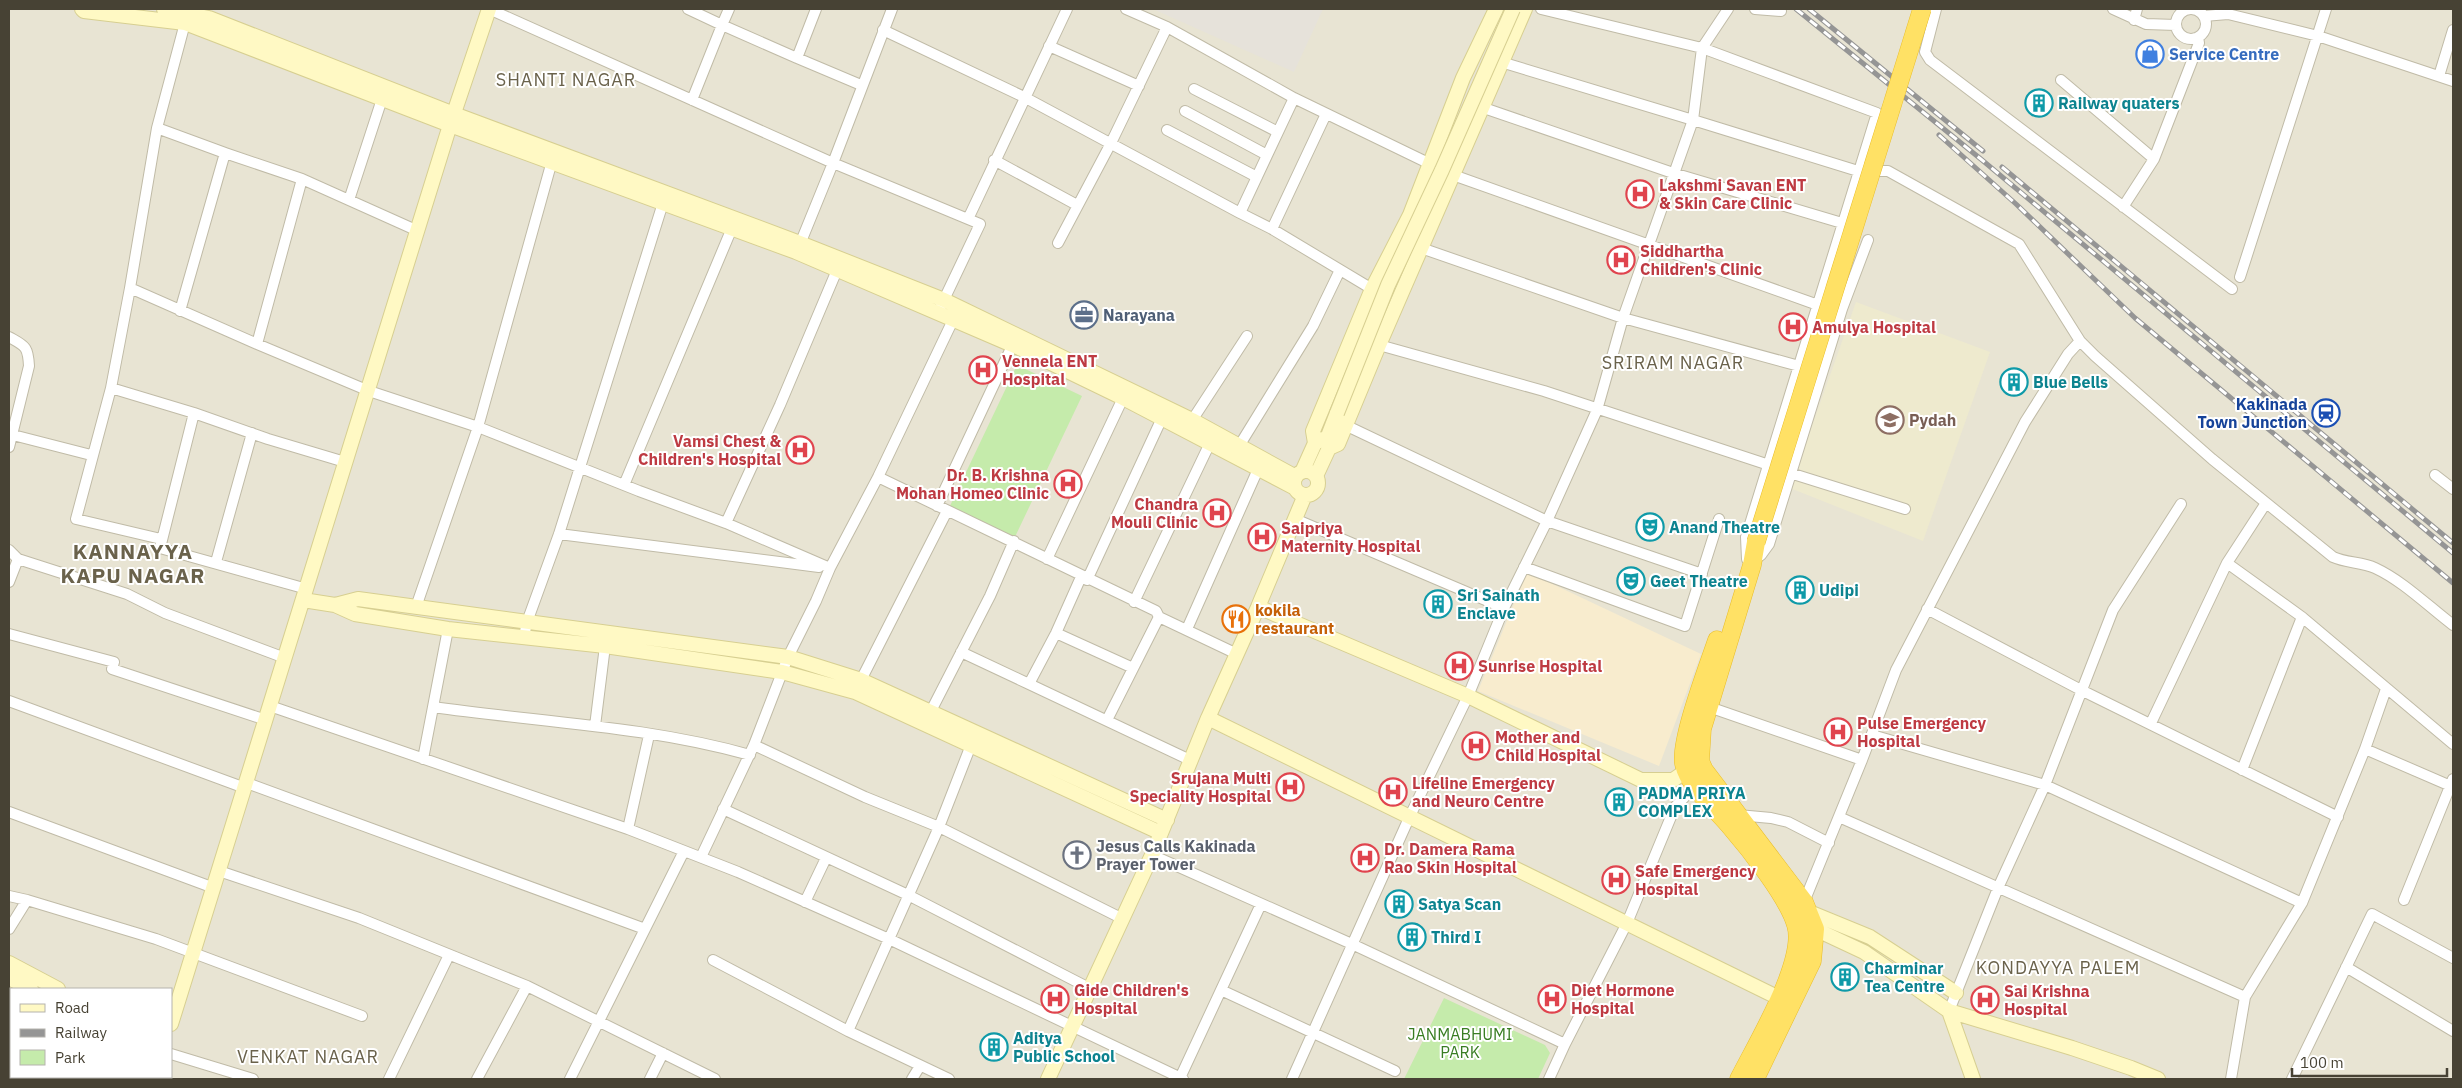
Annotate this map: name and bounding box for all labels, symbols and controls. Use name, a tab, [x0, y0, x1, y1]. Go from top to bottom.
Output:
shop icon: Service Centre	[2135, 39, 2165, 69]
place label: Service Centre	[2169, 44, 2279, 64]
district label: SHANTI NAGAR	[496, 68, 636, 91]
building icon: Railway quaters	[2024, 88, 2054, 118]
place label: Railway quaters	[2058, 93, 2179, 113]
place label: Lakshmi Savan ENT & Skin Care Clinic	[1659, 175, 1806, 213]
hospital icon: Lakshmi Savan ENT & Skin Care Clinic	[1625, 179, 1655, 209]
place label: Siddhartha Children's Clinic	[1640, 241, 1762, 279]
hospital icon: Siddhartha Children's Clinic	[1606, 245, 1636, 275]
office icon: Narayana	[1069, 300, 1099, 330]
place label: Narayana	[1103, 305, 1175, 325]
hospital icon: Amulya Hospital	[1778, 312, 1808, 342]
place label: Amulya Hospital	[1812, 317, 1936, 337]
place label: Vennela ENT Hospital	[1002, 351, 1097, 389]
district label: SRIRAM NAGAR	[1602, 351, 1744, 374]
hospital icon: Vennela ENT Hospital	[968, 355, 998, 385]
building icon: Blue Bells	[1999, 367, 2029, 397]
place label: Blue Bells	[2033, 372, 2108, 392]
place label: Kakinada Town Junction	[2198, 394, 2307, 432]
station icon: Kakinada Town Junction	[2311, 398, 2341, 428]
school or university icon: Pydah	[1875, 405, 1905, 435]
place label: Pydah	[1909, 410, 1956, 430]
place label: Vamsi Chest & Children's Hospital	[638, 431, 781, 469]
hospital icon: Vamsi Chest & Children's Hospital	[785, 435, 815, 465]
place label: Dr. B. Krishna Mohan Homeo Clinic	[896, 465, 1049, 503]
hospital icon: Dr. B. Krishna Mohan Homeo Clinic	[1053, 469, 1083, 499]
place label: Chandra Mouli Clinic	[1111, 494, 1198, 532]
hospital icon: Chandra Mouli Clinic	[1202, 498, 1232, 528]
theatre icon: Anand Theatre	[1635, 512, 1665, 542]
place label: Anand Theatre	[1669, 517, 1780, 537]
place label: Saipriya Maternity Hospital	[1281, 518, 1420, 556]
hospital icon: Saipriya Maternity Hospital	[1247, 522, 1277, 552]
district label: KANNAYYA KAPU NAGAR	[61, 537, 205, 589]
theatre icon: Geet Theatre	[1616, 566, 1646, 596]
place label: Geet Theatre	[1650, 571, 1748, 591]
building icon: Udipi	[1785, 575, 1815, 605]
place label: Udipi	[1819, 580, 1859, 600]
place label: Sri Sainath Enclave	[1457, 585, 1540, 623]
building icon: Sri Sainath Enclave	[1423, 589, 1453, 619]
place label: kokila restaurant	[1255, 600, 1334, 638]
restaurant icon: kokila restaurant	[1221, 604, 1251, 634]
hospital icon: Sunrise Hospital	[1444, 651, 1474, 681]
place label: Sunrise Hospital	[1478, 656, 1602, 676]
place label: Pulse Emergency Hospital	[1857, 713, 1986, 751]
hospital icon: Pulse Emergency Hospital	[1823, 717, 1853, 747]
place label: Mother and Child Hospital	[1495, 727, 1601, 765]
hospital icon: Mother and Child Hospital	[1461, 731, 1491, 761]
place label: Srujana Multi Speciality Hospital	[1129, 768, 1271, 806]
hospital icon: Srujana Multi Speciality Hospital	[1275, 772, 1305, 802]
place label: Lifeline Emergency and Neuro Centre	[1412, 773, 1555, 811]
hospital icon: Lifeline Emergency and Neuro Centre	[1378, 777, 1408, 807]
place label: PADMA PRIYA COMPLEX	[1638, 783, 1746, 821]
building icon: PADMA PRIYA COMPLEX	[1604, 787, 1634, 817]
place label: Jesus Calls Kakinada Prayer Tower	[1096, 836, 1256, 874]
place label: Dr. Damera Rama Rao Skin Hospital	[1384, 839, 1517, 877]
church icon: Jesus Calls Kakinada Prayer Tower	[1062, 840, 1092, 870]
hospital icon: Dr. Damera Rama Rao Skin Hospital	[1350, 843, 1380, 873]
place label: Safe Emergency Hospital	[1635, 861, 1756, 899]
hospital icon: Safe Emergency Hospital	[1601, 865, 1631, 895]
building icon: Satya Scan	[1384, 889, 1414, 919]
place label: Satya Scan	[1418, 894, 1501, 914]
building icon: Third I	[1397, 922, 1427, 952]
place label: Third I	[1431, 927, 1481, 947]
district label: KONDAYYA PALEM	[1976, 956, 2140, 979]
place label: Charminar Tea Centre	[1864, 958, 1945, 996]
building icon: Charminar Tea Centre	[1830, 962, 1860, 992]
place label: Gide Children's Hospital	[1074, 980, 1189, 1018]
place label: Diet Hormone Hospital	[1571, 980, 1675, 1018]
place label: Sai Krishna Hospital	[2004, 981, 2090, 1019]
hospital icon: Gide Children's Hospital	[1040, 984, 1070, 1014]
hospital icon: Diet Hormone Hospital	[1537, 984, 1567, 1014]
hospital icon: Sai Krishna Hospital	[1970, 985, 2000, 1015]
legend	[10, 988, 172, 1078]
text: Road	[55, 998, 90, 1017]
text: Railway	[55, 1023, 108, 1042]
park label: JANMABHUMI PARK	[1408, 1024, 1512, 1062]
place label: Aditya Public School	[1013, 1028, 1115, 1066]
building icon: Aditya Public School	[979, 1032, 1009, 1062]
district label: VENKAT NAGAR	[237, 1045, 379, 1068]
scale bar	[2292, 1046, 2447, 1078]
text: Park	[55, 1048, 85, 1067]
text: 100 m	[2300, 1053, 2344, 1072]

